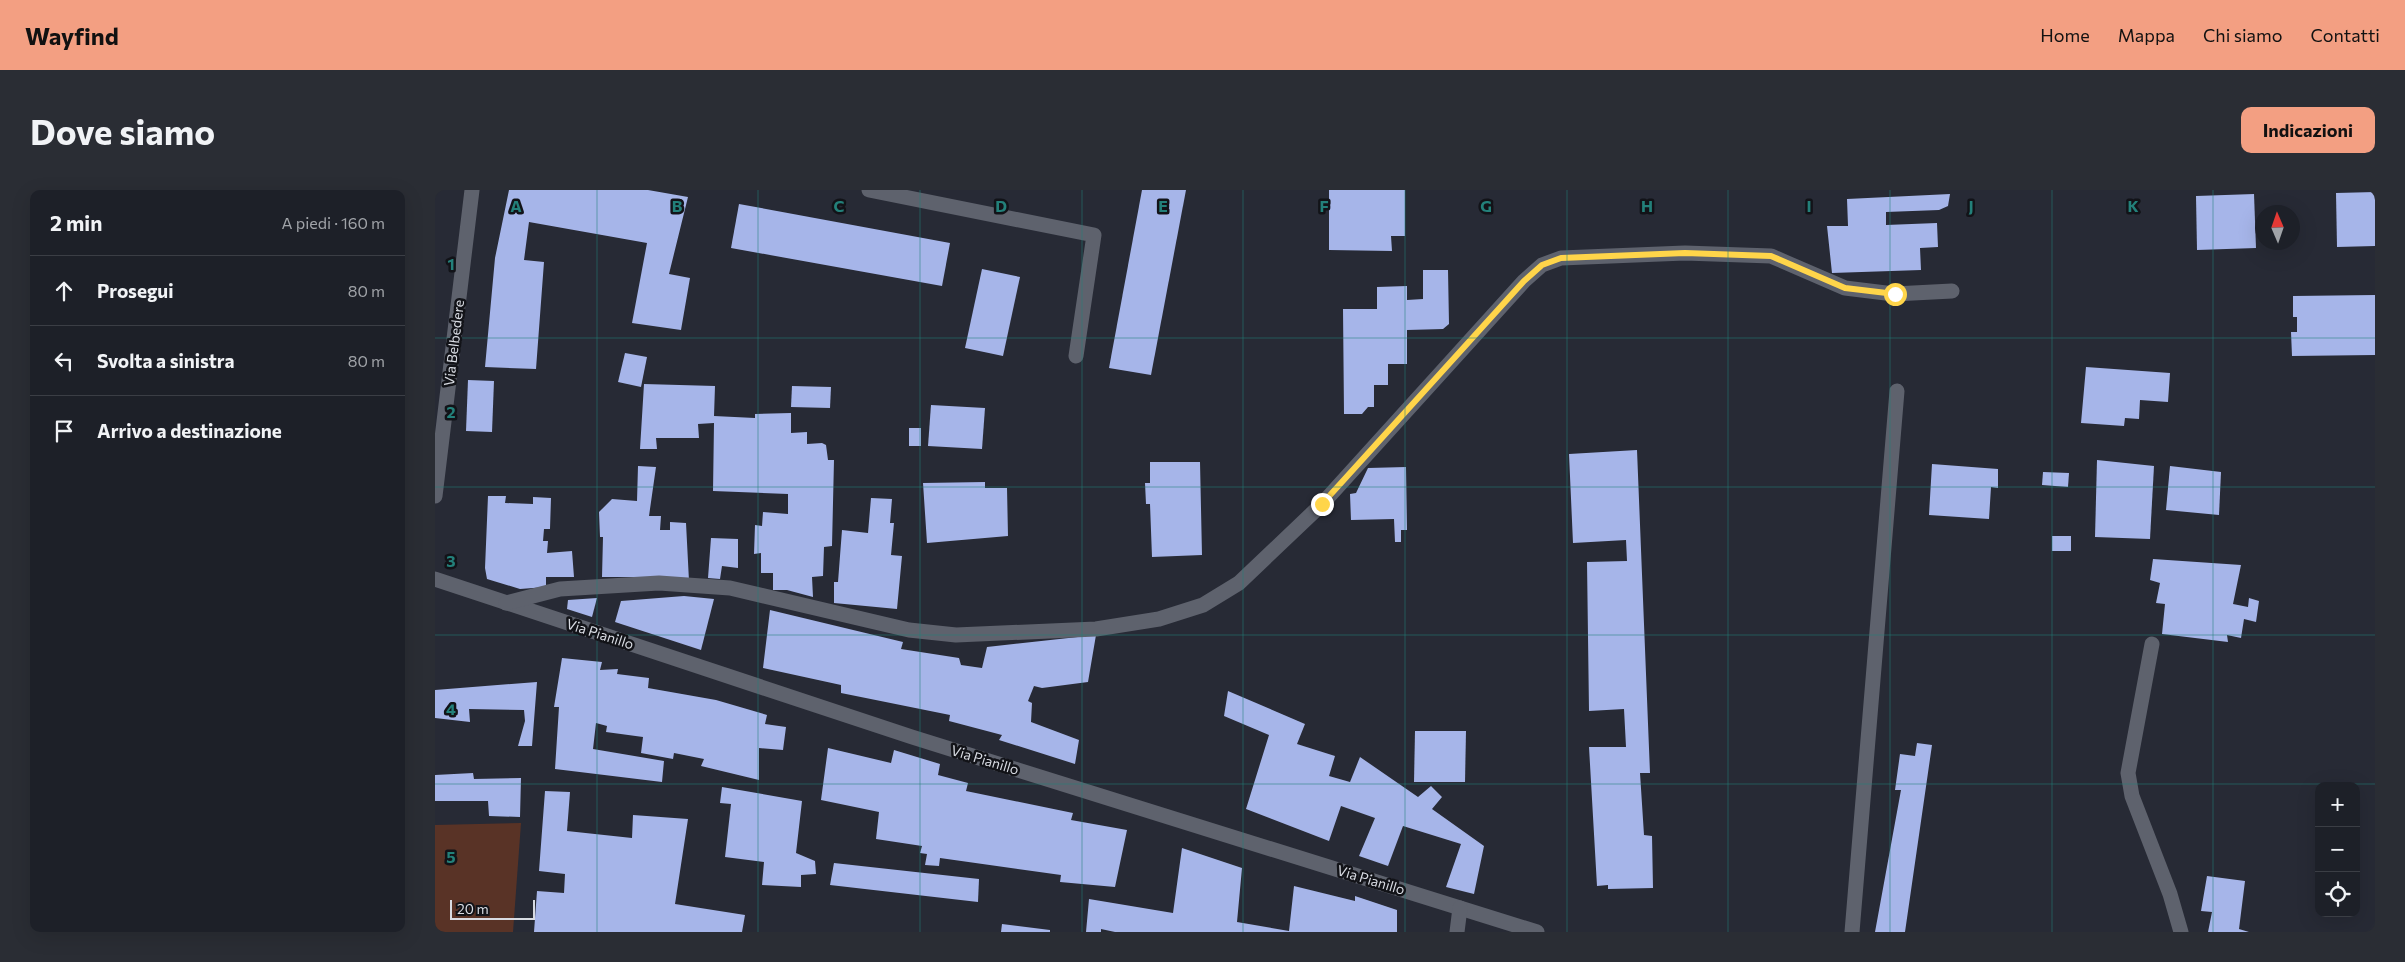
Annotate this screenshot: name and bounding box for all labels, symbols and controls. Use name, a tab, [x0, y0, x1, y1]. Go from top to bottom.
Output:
text: Wayfind	[25, 21, 119, 50]
text: Home	[2040, 24, 2090, 46]
text: Mappa	[2118, 24, 2175, 46]
text: Chi siamo	[2203, 24, 2282, 46]
text: Contatti	[2310, 24, 2380, 46]
button: Indicazioni	[2241, 107, 2375, 153]
text: Dove siamo	[30, 109, 215, 152]
text: A	[510, 196, 522, 215]
text: B	[672, 196, 683, 215]
text: C	[834, 196, 845, 215]
text: D	[995, 196, 1007, 215]
text: E	[1158, 196, 1168, 215]
text: F	[1319, 196, 1329, 215]
text: G	[1480, 196, 1492, 215]
text: H	[1641, 196, 1653, 215]
text: I	[1806, 196, 1812, 215]
text: J	[1968, 196, 1974, 215]
text: K	[2127, 196, 2139, 215]
north arrow	[2255, 205, 2300, 250]
text: 2 min	[50, 210, 102, 235]
text: A piedi · 160 m	[282, 213, 385, 232]
text: 1	[447, 254, 455, 273]
icon: ahead	[50, 277, 78, 305]
text: Prosegui	[97, 279, 174, 302]
text: 80 m	[348, 281, 385, 300]
route start	[1884, 283, 1907, 306]
street label: Via Belbedere	[440, 299, 467, 387]
icon: left	[50, 347, 78, 375]
text: Svolta a sinistra	[97, 349, 235, 372]
text: 80 m	[348, 351, 385, 370]
text: 2	[446, 402, 456, 421]
icon: arrive	[50, 417, 78, 445]
text: Arrivo a destinazione	[97, 419, 282, 442]
route end	[1311, 493, 1334, 516]
text: 3	[446, 551, 456, 570]
street label: Via Pianillo	[564, 615, 636, 652]
text: 4	[446, 699, 456, 718]
street label: Via Pianillo	[949, 741, 1021, 778]
map controls	[2315, 782, 2360, 917]
button: +	[2315, 782, 2360, 827]
button: −	[2315, 827, 2360, 872]
text: 5	[446, 847, 456, 866]
street label: Via Pianillo	[1335, 861, 1407, 898]
button: locate	[2315, 872, 2360, 917]
scale bar	[450, 897, 535, 920]
text: 20 m	[457, 900, 489, 917]

